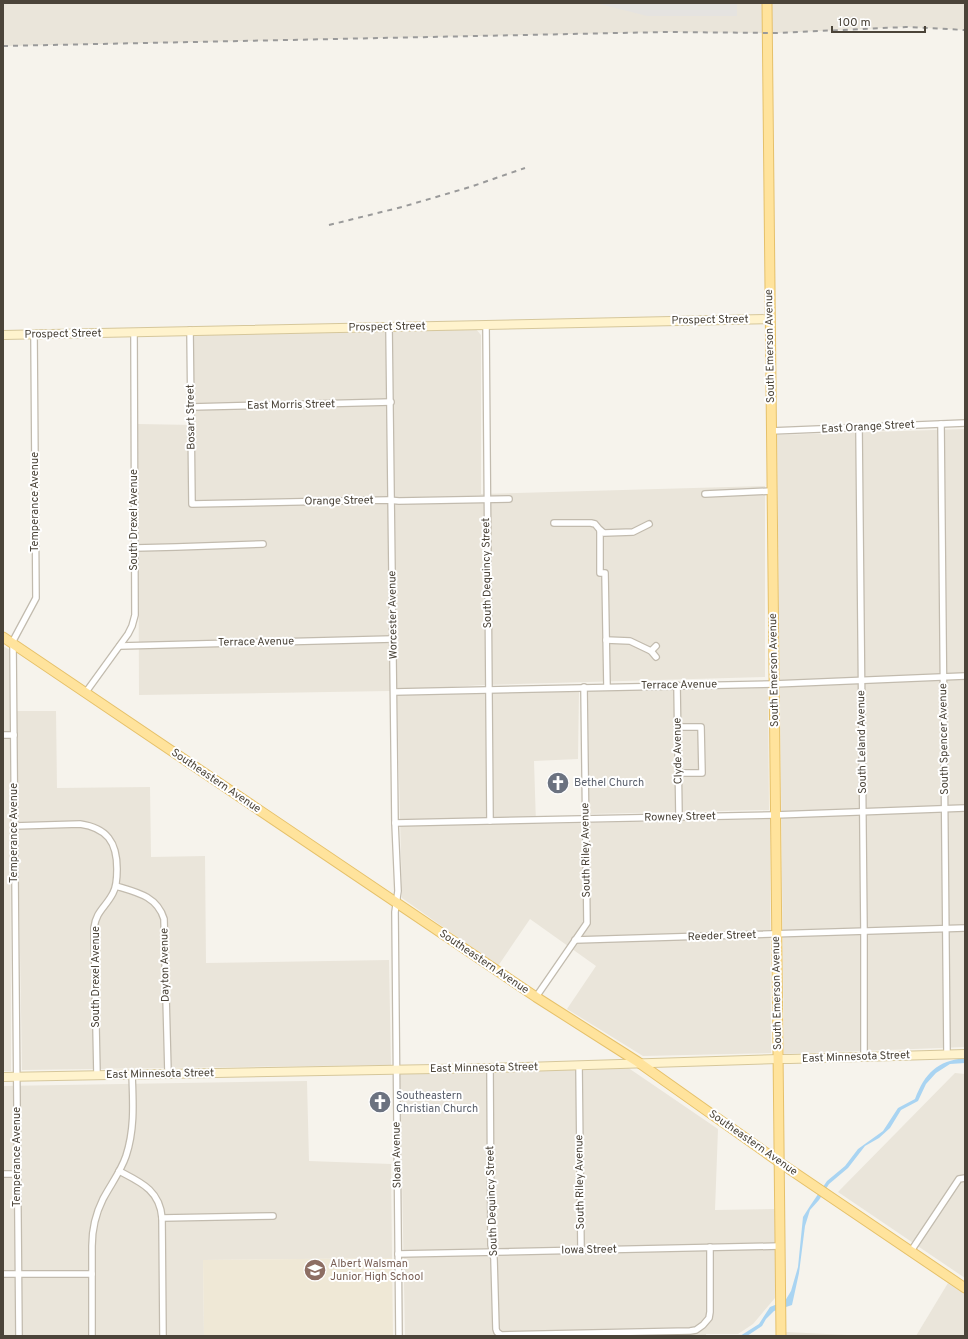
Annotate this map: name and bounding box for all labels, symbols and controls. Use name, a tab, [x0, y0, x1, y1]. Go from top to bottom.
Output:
scale bar	[832, 8, 925, 34]
text: 100 m	[838, 15, 871, 31]
street label: South Emerson Avenue	[762, 289, 778, 403]
street label: Prospect Street	[671, 312, 749, 328]
street label: Prospect Street	[348, 319, 426, 335]
street label: Prospect Street	[24, 326, 102, 342]
street label: Bosart Street	[183, 384, 199, 450]
street label: East Morris Street	[247, 397, 335, 413]
street label: East Orange Street	[821, 418, 915, 436]
street label: Temperance Avenue	[28, 452, 42, 552]
street label: South Drexel Avenue	[127, 469, 141, 571]
street label: Orange Street	[304, 493, 374, 509]
street label: South Dequincy Street	[479, 518, 495, 628]
street label: Worcester Avenue	[385, 570, 401, 660]
street label: South Emerson Avenue	[766, 613, 782, 727]
street label: Terrace Avenue	[218, 634, 294, 650]
street label: Terrace Avenue	[641, 677, 717, 693]
street label: South Spencer Avenue	[936, 683, 952, 795]
street label: South Leland Avenue	[854, 690, 870, 794]
street label: Clyde Avenue	[670, 717, 686, 785]
street label: Southeastern Avenue	[169, 746, 264, 816]
church icon: Bethel Church	[545, 770, 571, 796]
place label: Bethel Church	[574, 776, 644, 790]
street label: Temperance Avenue	[7, 783, 21, 883]
street label: South Riley Avenue	[578, 802, 594, 898]
street label: Rowney Street	[644, 809, 716, 825]
street label: South Drexel Avenue	[89, 926, 103, 1028]
street label: Southeastern Avenue	[437, 927, 532, 997]
street label: Dayton Avenue	[157, 928, 173, 1002]
street label: Reeder Street	[687, 928, 757, 944]
street label: South Emerson Avenue	[769, 936, 785, 1050]
street label: East Minnesota Street	[802, 1048, 910, 1066]
street label: East Minnesota Street	[430, 1060, 538, 1076]
street label: East Minnesota Street	[106, 1066, 214, 1082]
church icon: Southeastern Christian Church	[367, 1089, 393, 1115]
place label: Southeastern Christian Church	[396, 1089, 478, 1116]
street label: Temperance Avenue	[10, 1107, 24, 1207]
street label: Southeastern Avenue	[706, 1107, 800, 1179]
street label: Sloan Avenue	[389, 1121, 405, 1189]
street label: South Riley Avenue	[572, 1134, 588, 1230]
street label: South Dequincy Street	[483, 1145, 501, 1257]
street label: Iowa Street	[561, 1243, 617, 1257]
school or university icon: Albert Walsman Junior High School	[302, 1257, 328, 1283]
place label: Albert Walsman Junior High School	[330, 1257, 423, 1284]

